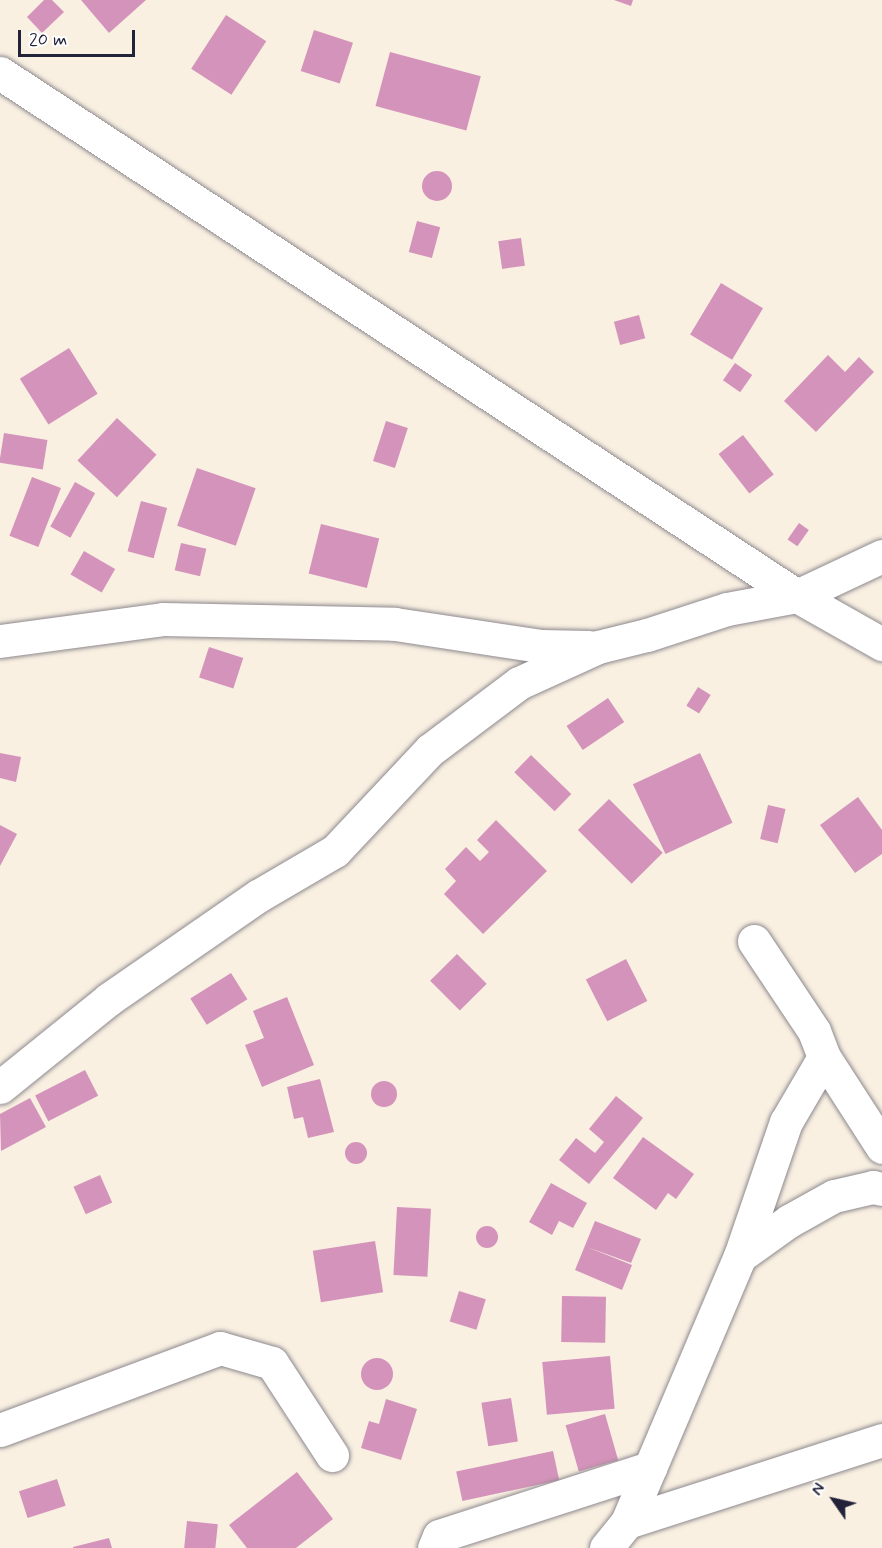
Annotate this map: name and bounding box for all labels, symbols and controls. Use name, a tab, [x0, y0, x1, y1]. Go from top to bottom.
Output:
scale bar	[21, 18, 138, 56]
text: 20 m	[29, 28, 67, 52]
north arrow	[804, 1470, 864, 1530]
text: N	[807, 1479, 830, 1500]

